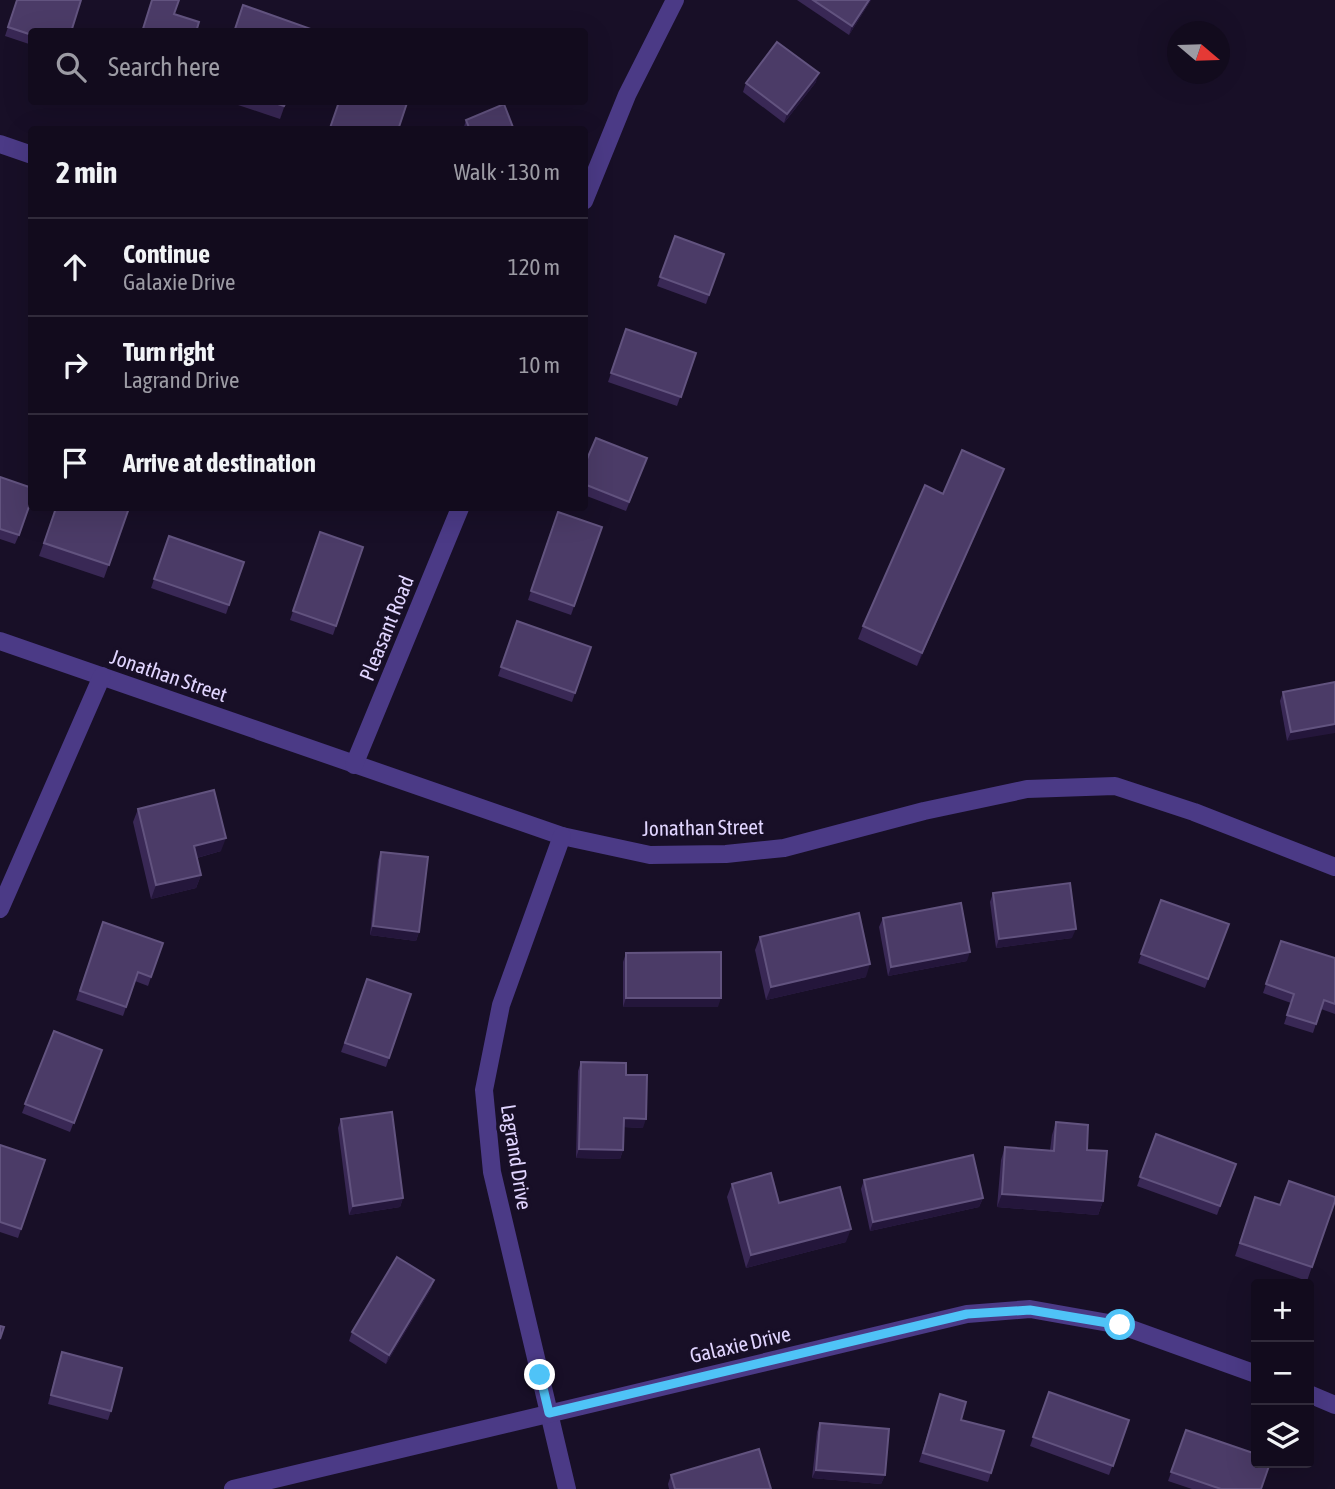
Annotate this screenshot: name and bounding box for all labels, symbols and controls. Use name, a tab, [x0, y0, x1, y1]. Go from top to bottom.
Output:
north arrow	[1167, 21, 1230, 84]
search box	[28, 28, 588, 105]
icon: search	[52, 48, 90, 86]
text: Search here	[108, 52, 220, 82]
text: 2 min	[56, 155, 117, 189]
text: Walk · 130 m	[454, 159, 560, 185]
text: Continue	[123, 239, 210, 269]
icon: ahead	[56, 248, 94, 286]
text: 120 m	[508, 254, 560, 280]
text: Galaxie Drive	[123, 269, 236, 295]
text: Turn right	[123, 337, 214, 367]
icon: right	[56, 346, 94, 384]
text: 10 m	[519, 352, 560, 378]
text: Lagrand Drive	[123, 367, 239, 393]
icon: arrive	[56, 444, 94, 482]
text: Arrive at destination	[123, 448, 316, 478]
street label: Pleasant Road	[354, 572, 418, 684]
street label: Jonathan Street	[108, 644, 230, 706]
street label: Jonathan Street	[642, 814, 764, 840]
street label: Lagrand Drive	[497, 1103, 537, 1211]
map controls	[1251, 1279, 1314, 1468]
button: +	[1251, 1279, 1314, 1342]
route start	[1104, 1309, 1135, 1340]
street label: Galaxie Drive	[687, 1321, 793, 1367]
button: −	[1251, 1342, 1314, 1405]
route end	[524, 1359, 555, 1390]
button: layers	[1251, 1405, 1314, 1468]

